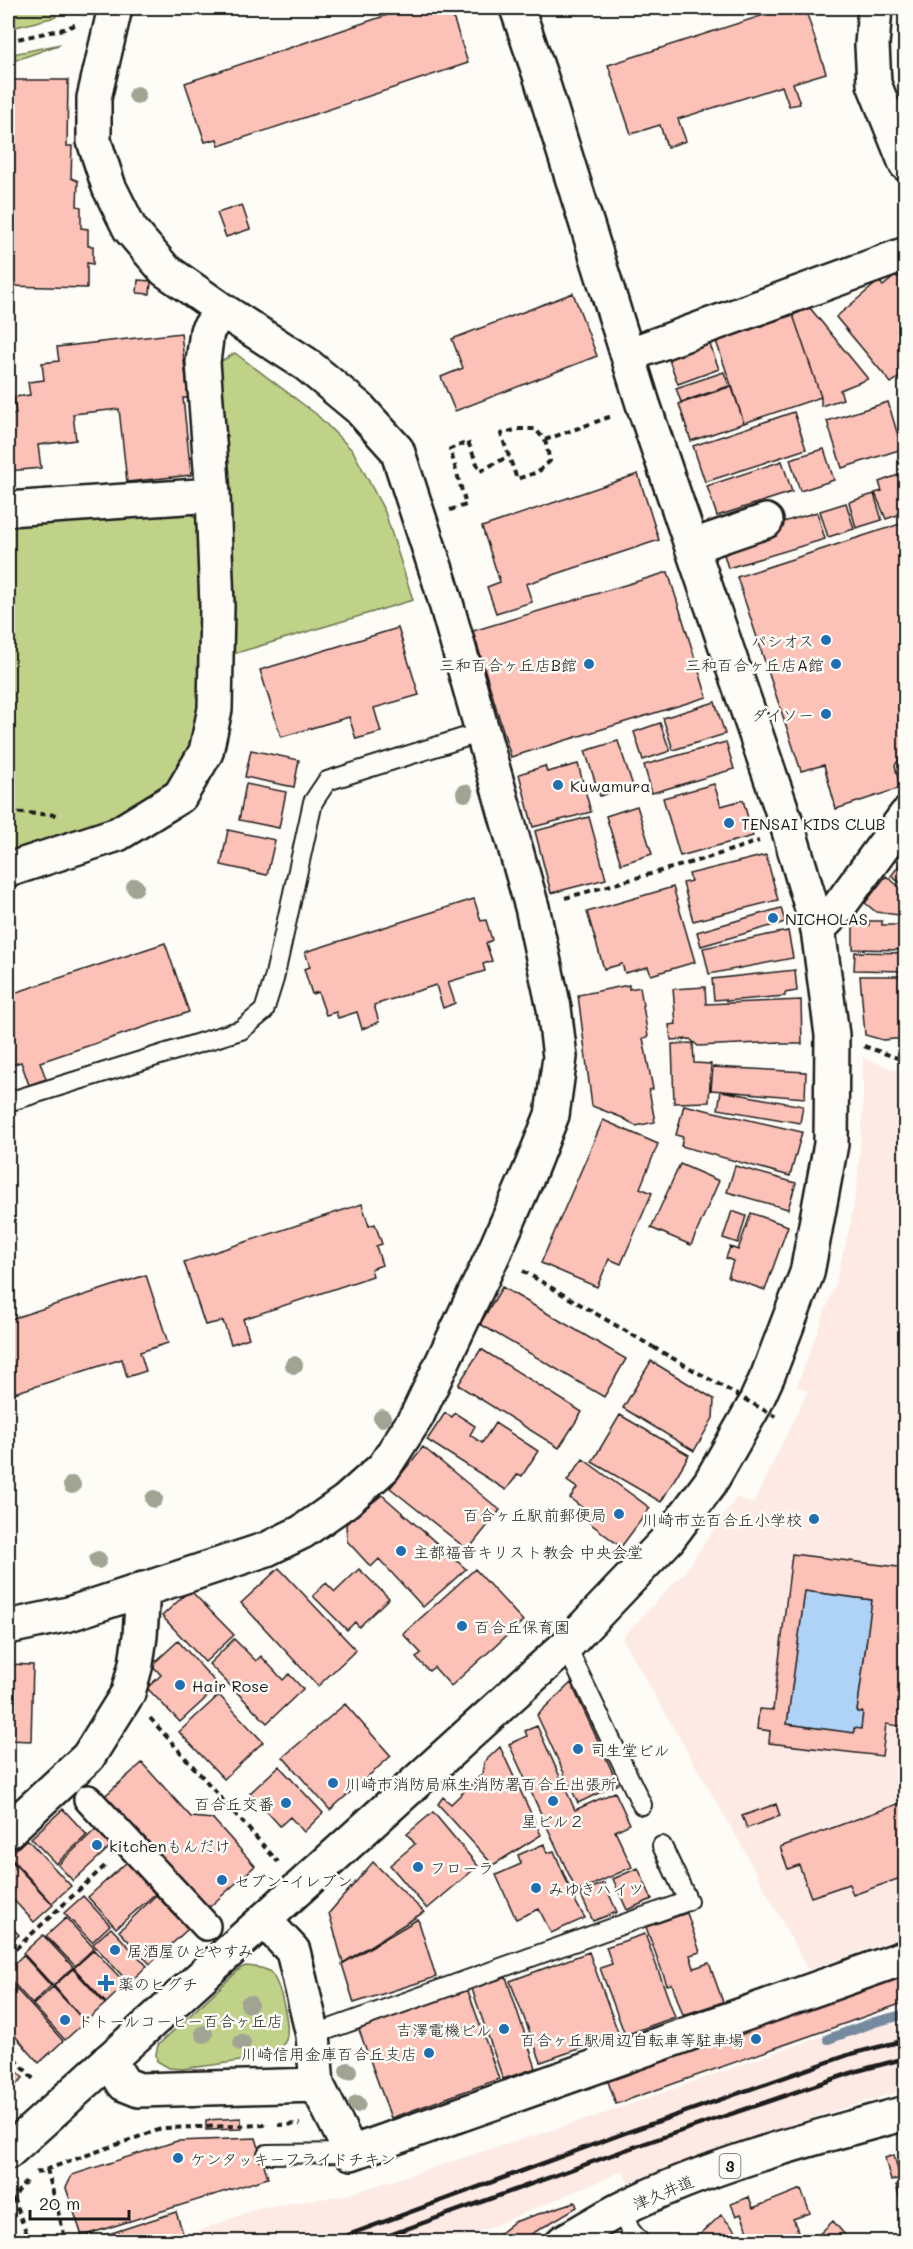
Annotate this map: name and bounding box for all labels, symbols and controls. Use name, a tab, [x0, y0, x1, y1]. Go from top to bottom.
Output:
place label: パシオス	[751, 630, 814, 651]
marker: パシオス	[819, 633, 833, 647]
place label: 三和百合ヶ丘店B館	[439, 654, 577, 675]
place label: 三和百合ヶ丘店A館	[685, 654, 824, 675]
marker: 三和百合ヶ丘店B館	[582, 657, 596, 671]
marker: 三和百合ヶ丘店A館	[829, 657, 843, 671]
place label: ダイソー	[752, 704, 814, 725]
marker: ダイソー	[819, 707, 833, 721]
place label: Kuwamura	[570, 775, 650, 796]
marker: Kuwamura	[551, 778, 565, 792]
place label: TENSAI KIDS CLUB	[741, 813, 885, 834]
marker: TENSAI KIDS CLUB	[722, 816, 736, 830]
place label: NICHOLAS	[785, 908, 868, 929]
marker: NICHOLAS	[766, 911, 780, 925]
place label: 百合ヶ丘駅前郵便局	[463, 1504, 607, 1525]
marker: 百合ヶ丘駅前郵便局	[612, 1507, 626, 1521]
place label: 川崎市立百合丘小学校	[642, 1509, 802, 1530]
marker: 川崎市立百合丘小学校	[807, 1512, 821, 1526]
place label: 主都福音キリスト教会 中央会堂	[413, 1541, 643, 1562]
marker: 主都福音キリスト教会 中央会堂	[394, 1544, 408, 1558]
place label: 百合丘保育園	[474, 1616, 570, 1637]
marker: 百合丘保育園	[455, 1619, 469, 1633]
place label: Hair Rose	[192, 1675, 269, 1696]
marker: Hair Rose	[173, 1678, 187, 1692]
place label: 司生堂ビル	[590, 1739, 670, 1760]
marker: 司生堂ビル	[571, 1742, 585, 1756]
place label: 川崎市消防局麻生消防署百合丘出張所	[345, 1773, 617, 1794]
marker: 川崎市消防局麻生消防署百合丘出張所	[326, 1776, 340, 1790]
place label: 百合丘交番	[194, 1793, 274, 1814]
marker: 星ビル２	[546, 1794, 560, 1808]
marker: 百合丘交番	[279, 1796, 293, 1810]
place label: 星ビル２	[521, 1810, 585, 1831]
place label: kitchenもんだけ	[109, 1835, 231, 1856]
marker: kitchenもんだけ	[90, 1838, 104, 1852]
place label: フローラ	[430, 1857, 494, 1878]
marker: フローラ	[411, 1860, 425, 1874]
place label: セブン-イレブン	[234, 1870, 353, 1891]
marker: セブン-イレブン	[215, 1873, 229, 1887]
place label: みゆきハイツ	[548, 1878, 644, 1899]
marker: みゆきハイツ	[529, 1881, 543, 1895]
place label: 居酒屋ひとやすみ	[127, 1940, 253, 1961]
marker: 居酒屋ひとやすみ	[108, 1943, 122, 1957]
place label: 薬のヒグチ	[118, 1973, 198, 1994]
marker: 薬のヒグチ	[99, 1976, 113, 1990]
place label: ドトールコーヒー百合ヶ丘店	[77, 2010, 283, 2031]
marker: ドトールコーヒー百合ヶ丘店	[58, 2013, 72, 2027]
place label: 吉澤電機ビル	[396, 2019, 492, 2040]
marker: 吉澤電機ビル	[497, 2022, 511, 2036]
place label: 百合ヶ丘駅周辺自転車等駐車場	[520, 2029, 744, 2050]
marker: 百合ヶ丘駅周辺自転車等駐車場	[749, 2032, 763, 2046]
place label: 川崎信用金庫百合丘支店	[241, 2043, 417, 2064]
marker: 川崎信用金庫百合丘支店	[422, 2046, 436, 2060]
place label: ケンタッキーフライドチキン	[190, 2148, 396, 2169]
marker: ケンタッキーフライドチキン	[171, 2151, 185, 2165]
road number: 3	[720, 2154, 740, 2178]
street label: 津久井道	[629, 2170, 697, 2214]
scale bar	[30, 2183, 129, 2221]
text: 20 m	[39, 2191, 80, 2215]

